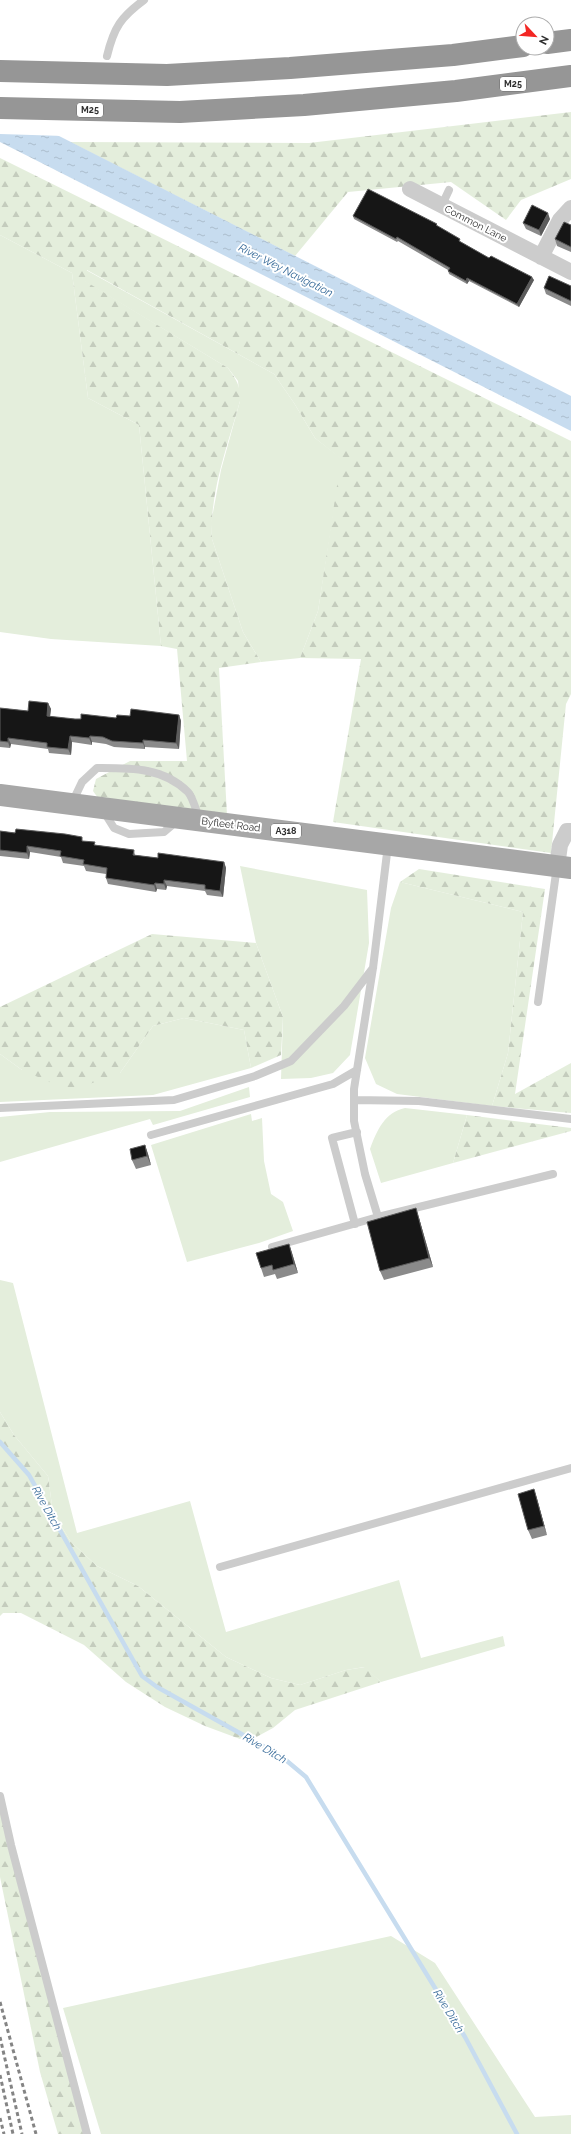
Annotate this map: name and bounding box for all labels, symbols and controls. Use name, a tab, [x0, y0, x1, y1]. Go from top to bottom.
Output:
north arrow	[515, 16, 555, 56]
text: N	[536, 34, 551, 47]
road number: M25	[500, 77, 526, 91]
road number: M25	[77, 103, 103, 117]
street label: Common Lane	[443, 203, 509, 244]
water label: River Wey Navigation	[237, 241, 335, 300]
street label: Byfleet Road	[201, 815, 261, 834]
road number: A318	[271, 824, 301, 838]
water label: Rive Ditch	[29, 1484, 64, 1533]
water label: Rive Ditch	[241, 1730, 289, 1766]
water label: Rive Ditch	[431, 1987, 467, 2035]

